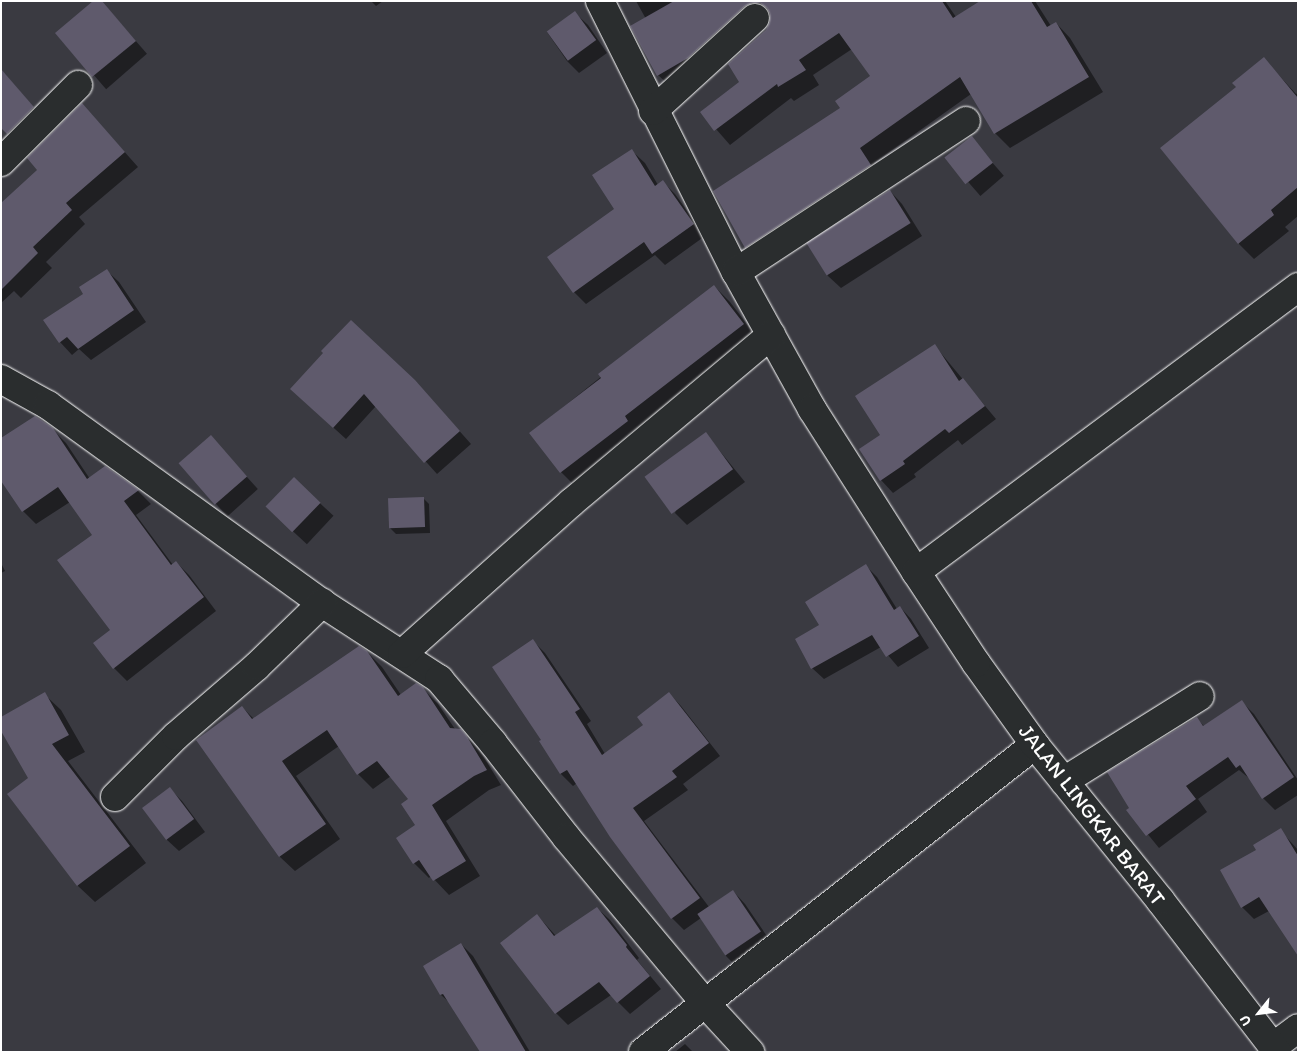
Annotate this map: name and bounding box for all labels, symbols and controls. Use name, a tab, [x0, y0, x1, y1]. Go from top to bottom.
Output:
street label: JALAN LINGKAR BARAT	[1013, 719, 1171, 911]
north arrow	[1234, 988, 1284, 1038]
text: U	[1236, 1012, 1255, 1029]

